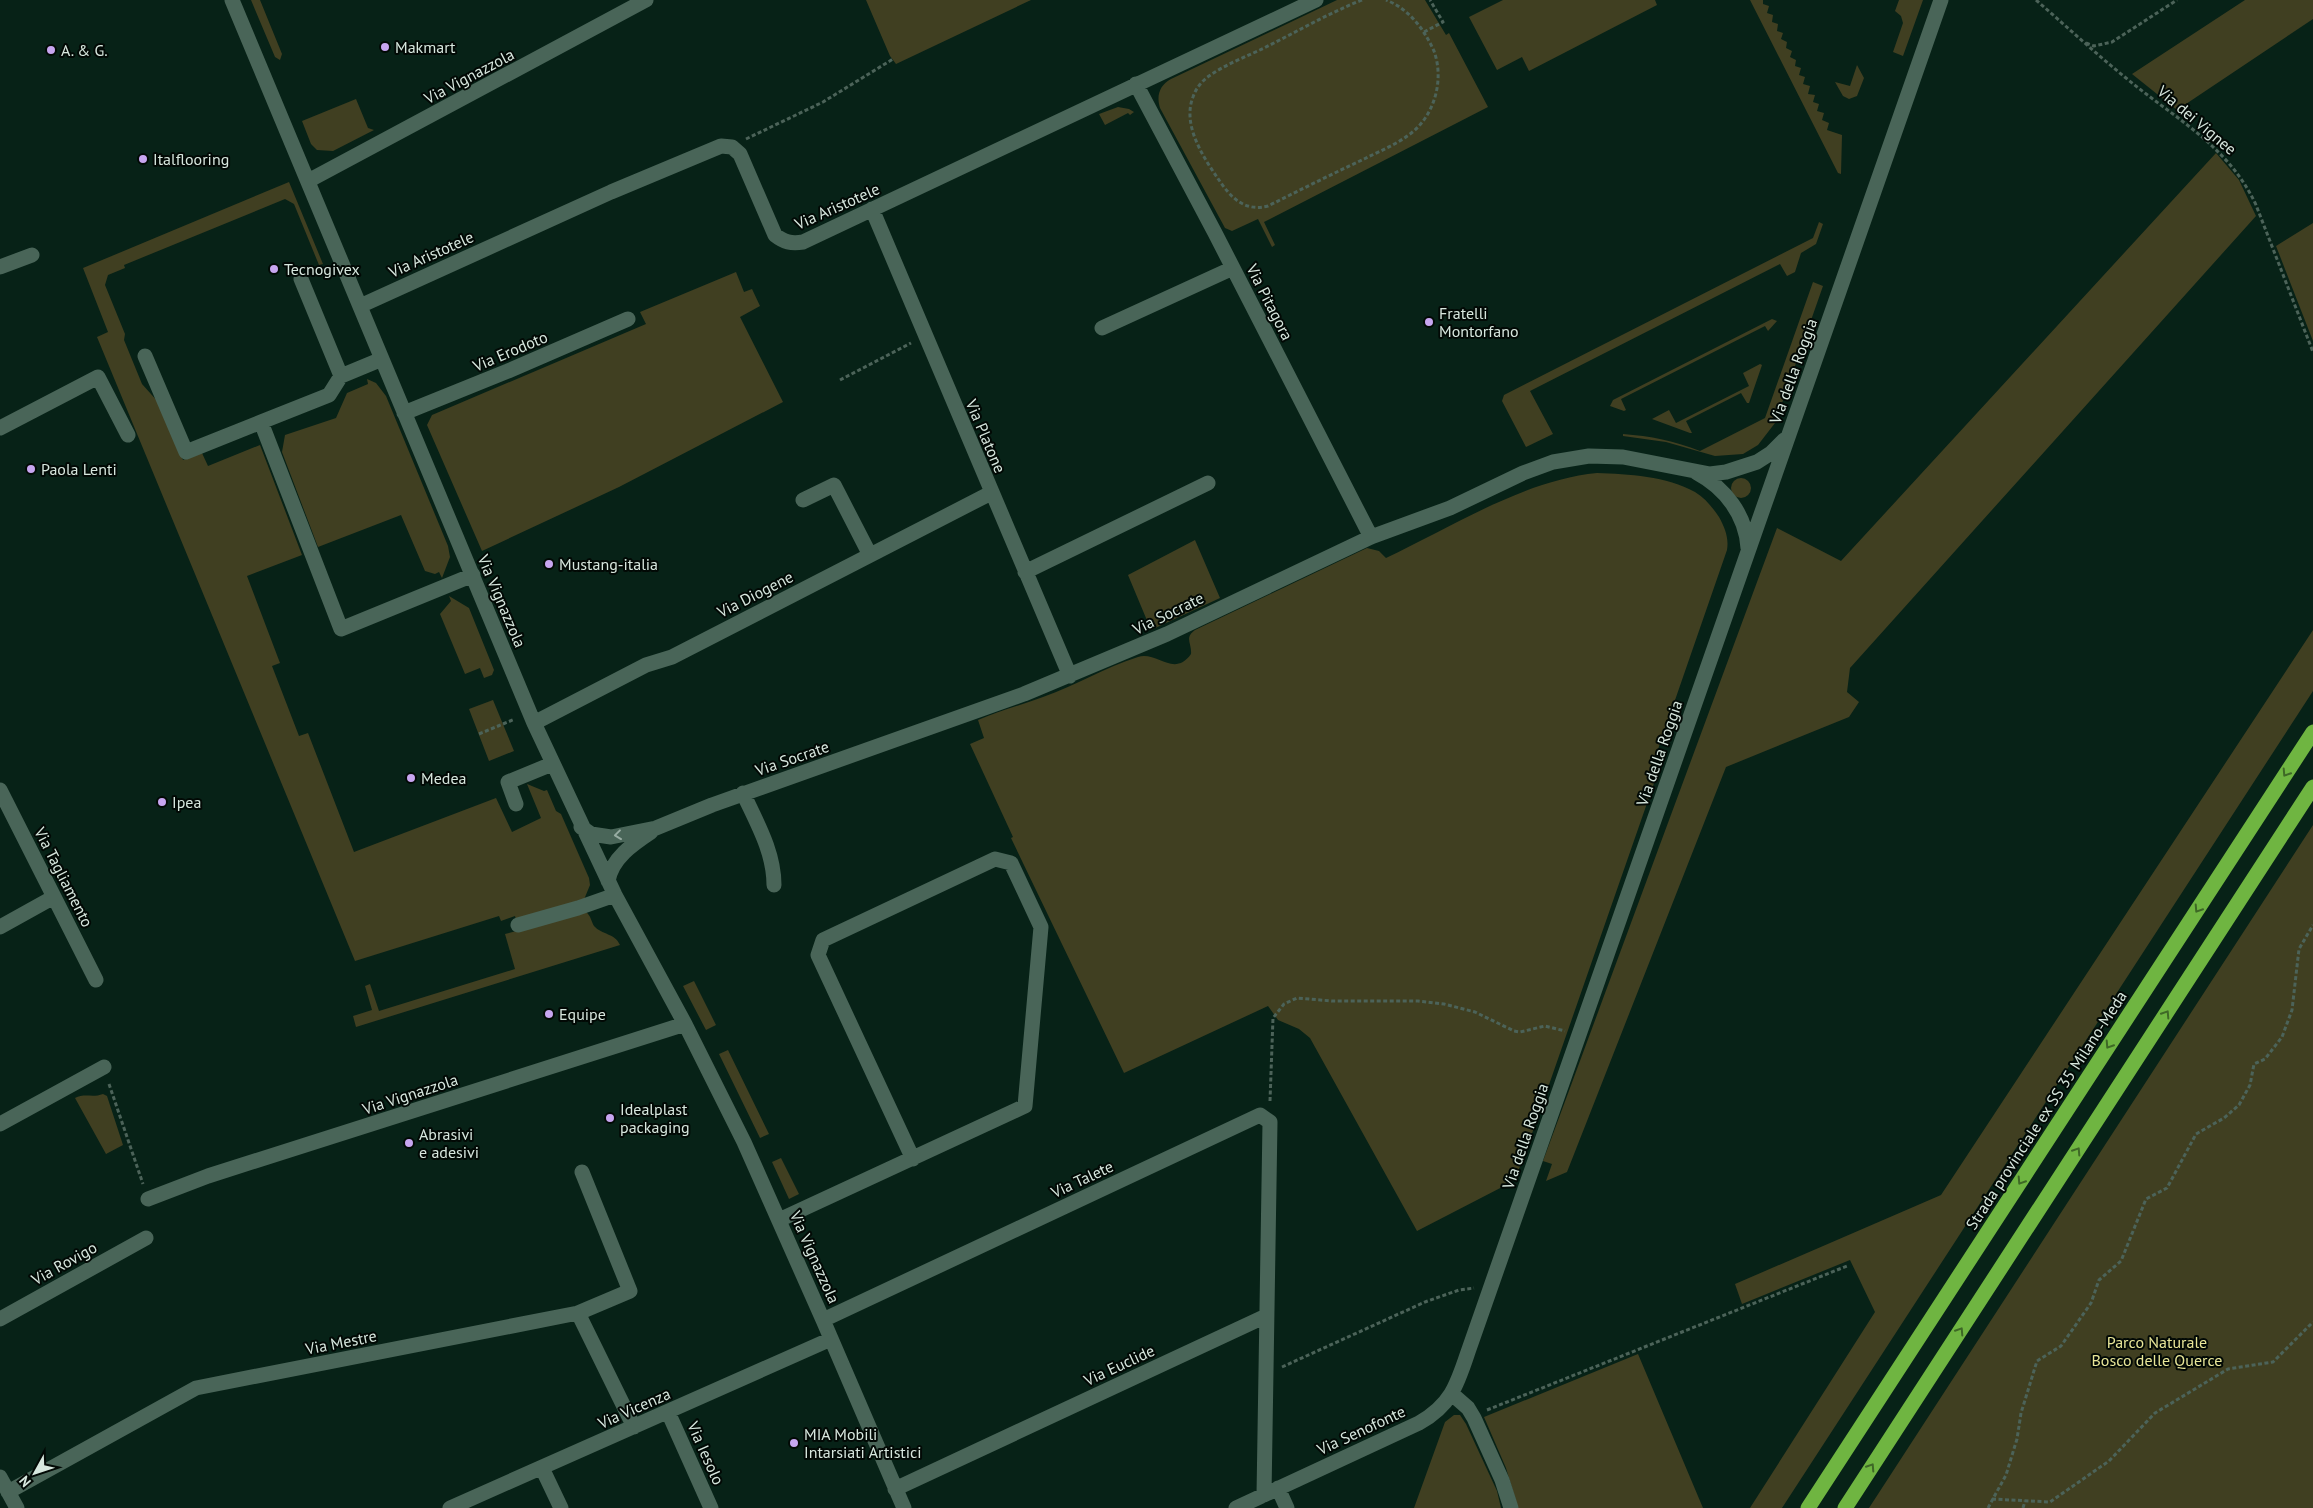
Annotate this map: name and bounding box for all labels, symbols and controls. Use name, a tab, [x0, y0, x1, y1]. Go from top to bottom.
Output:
place label: Makmart	[395, 37, 456, 57]
place label: A. & G.	[61, 40, 108, 60]
marker: Makmart	[379, 41, 391, 53]
marker: A. & G.	[45, 44, 57, 56]
street label: Via Vignazzola	[420, 44, 517, 109]
street label: Via dei Vignee	[2153, 80, 2241, 159]
place label: Italflooring	[153, 149, 229, 169]
marker: Italflooring	[137, 153, 149, 165]
street label: Via Aristotele	[790, 178, 883, 234]
street label: Via Aristotele	[384, 226, 477, 282]
place label: Tecnogivex	[284, 259, 360, 279]
street label: Via Pitagora	[1242, 260, 1298, 343]
marker: Tecnogivex	[268, 263, 280, 275]
place label: Fratelli Montorfano	[1439, 303, 1519, 341]
marker: Fratelli Montorfano	[1423, 316, 1435, 328]
street label: Via della Roggia	[1764, 316, 1821, 427]
street label: Via Erodoto	[469, 326, 550, 376]
street label: Via Platone	[961, 395, 1010, 476]
place label: Paola Lenti	[41, 459, 117, 479]
marker: Paola Lenti	[25, 463, 37, 475]
street label: Via Vignazzola	[473, 551, 531, 650]
place label: Mustang-italia	[559, 554, 658, 574]
marker: Mustang-italia	[543, 558, 555, 570]
street label: Via Diogene	[713, 566, 796, 622]
street label: Via Socrate	[1128, 587, 1207, 639]
street label: Via della Roggia	[1631, 697, 1686, 809]
street label: Via Socrate	[752, 736, 831, 780]
one-way arrow	[2283, 767, 2293, 776]
place label: Medea	[421, 768, 466, 788]
marker: Medea	[405, 772, 417, 784]
place label: Ipea	[172, 792, 201, 812]
marker: Ipea	[156, 796, 168, 808]
street label: Via Tagliamento	[30, 823, 98, 930]
one-way arrow	[614, 830, 622, 840]
one-way arrow	[2195, 903, 2204, 912]
street label: Strada provinciale ex SS 35 Milano-Meda	[1961, 987, 2131, 1233]
place label: Equipe	[559, 1004, 606, 1024]
marker: Equipe	[543, 1008, 555, 1020]
one-way arrow	[2159, 1011, 2169, 1020]
one-way arrow	[2106, 1039, 2115, 1049]
street label: Via Vignazzola	[359, 1069, 460, 1119]
street label: Via della Roggia	[1497, 1080, 1552, 1192]
place label: Idealplast packaging	[620, 1099, 690, 1137]
marker: Idealplast packaging	[604, 1112, 616, 1124]
place label: Abrasivi e adesivi	[419, 1124, 479, 1162]
marker: Abrasivi e adesivi	[403, 1137, 415, 1149]
one-way arrow	[2071, 1147, 2080, 1156]
street label: Via Talete	[1047, 1156, 1116, 1203]
one-way arrow	[2017, 1176, 2027, 1185]
street label: Via Vignazzola	[785, 1207, 844, 1306]
street label: Via Rovigo	[27, 1237, 100, 1290]
street label: Via Mestre	[303, 1325, 378, 1359]
one-way arrow	[1953, 1327, 1963, 1336]
park label: Parco Naturale Bosco delle Querce	[2092, 1332, 2222, 1370]
street label: Via Euclide	[1080, 1340, 1158, 1390]
street label: Via Vicenza	[594, 1383, 673, 1433]
street label: Via Senofonte	[1313, 1401, 1408, 1460]
street label: Via Iesolo	[683, 1417, 729, 1488]
place label: MIA Mobili Intarsiati Artistici	[804, 1424, 922, 1462]
marker: MIA Mobili Intarsiati Artistici	[788, 1437, 800, 1449]
north arrow	[10, 1448, 60, 1498]
one-way arrow	[1865, 1463, 1875, 1472]
text: N	[15, 1472, 35, 1491]

